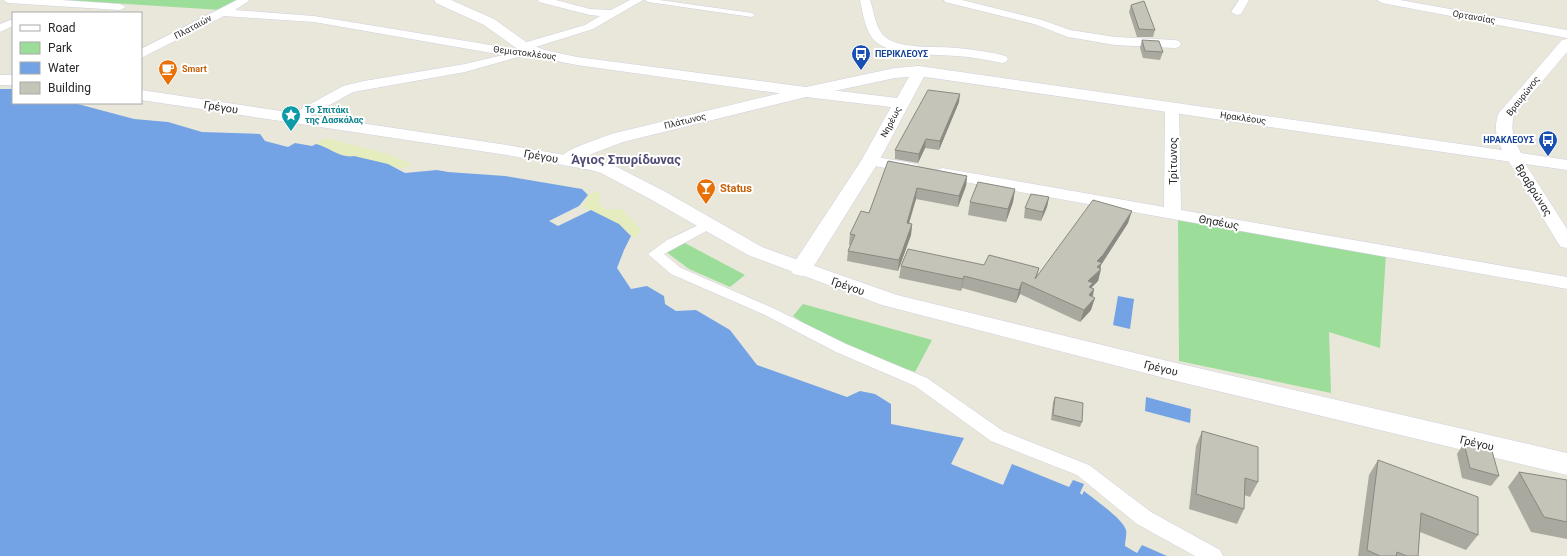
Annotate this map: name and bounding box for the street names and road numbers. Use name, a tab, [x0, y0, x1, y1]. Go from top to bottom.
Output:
street label: Ορτανσίας	[1452, 8, 1496, 26]
street label: Πλαταιών	[173, 13, 214, 41]
street label: Θεμιστοκλέους	[493, 44, 557, 62]
street label: Βραυρώνος	[1504, 74, 1542, 118]
street label: Γρέγου	[203, 98, 239, 117]
street label: Νηρέως	[879, 105, 903, 139]
street label: Ηρακλέους	[1219, 110, 1267, 126]
street label: Πλάτωνος	[663, 111, 707, 131]
street label: Τρίτωνος	[1167, 137, 1180, 185]
street label: Γρέγου	[523, 147, 559, 166]
street label: Βραβρώνας	[1513, 162, 1555, 219]
street label: Θησέως	[1198, 213, 1240, 232]
street label: Γρέγου	[829, 275, 866, 298]
street label: Γρέγου	[1143, 358, 1179, 379]
street label: Γρέγου	[1459, 433, 1495, 454]

